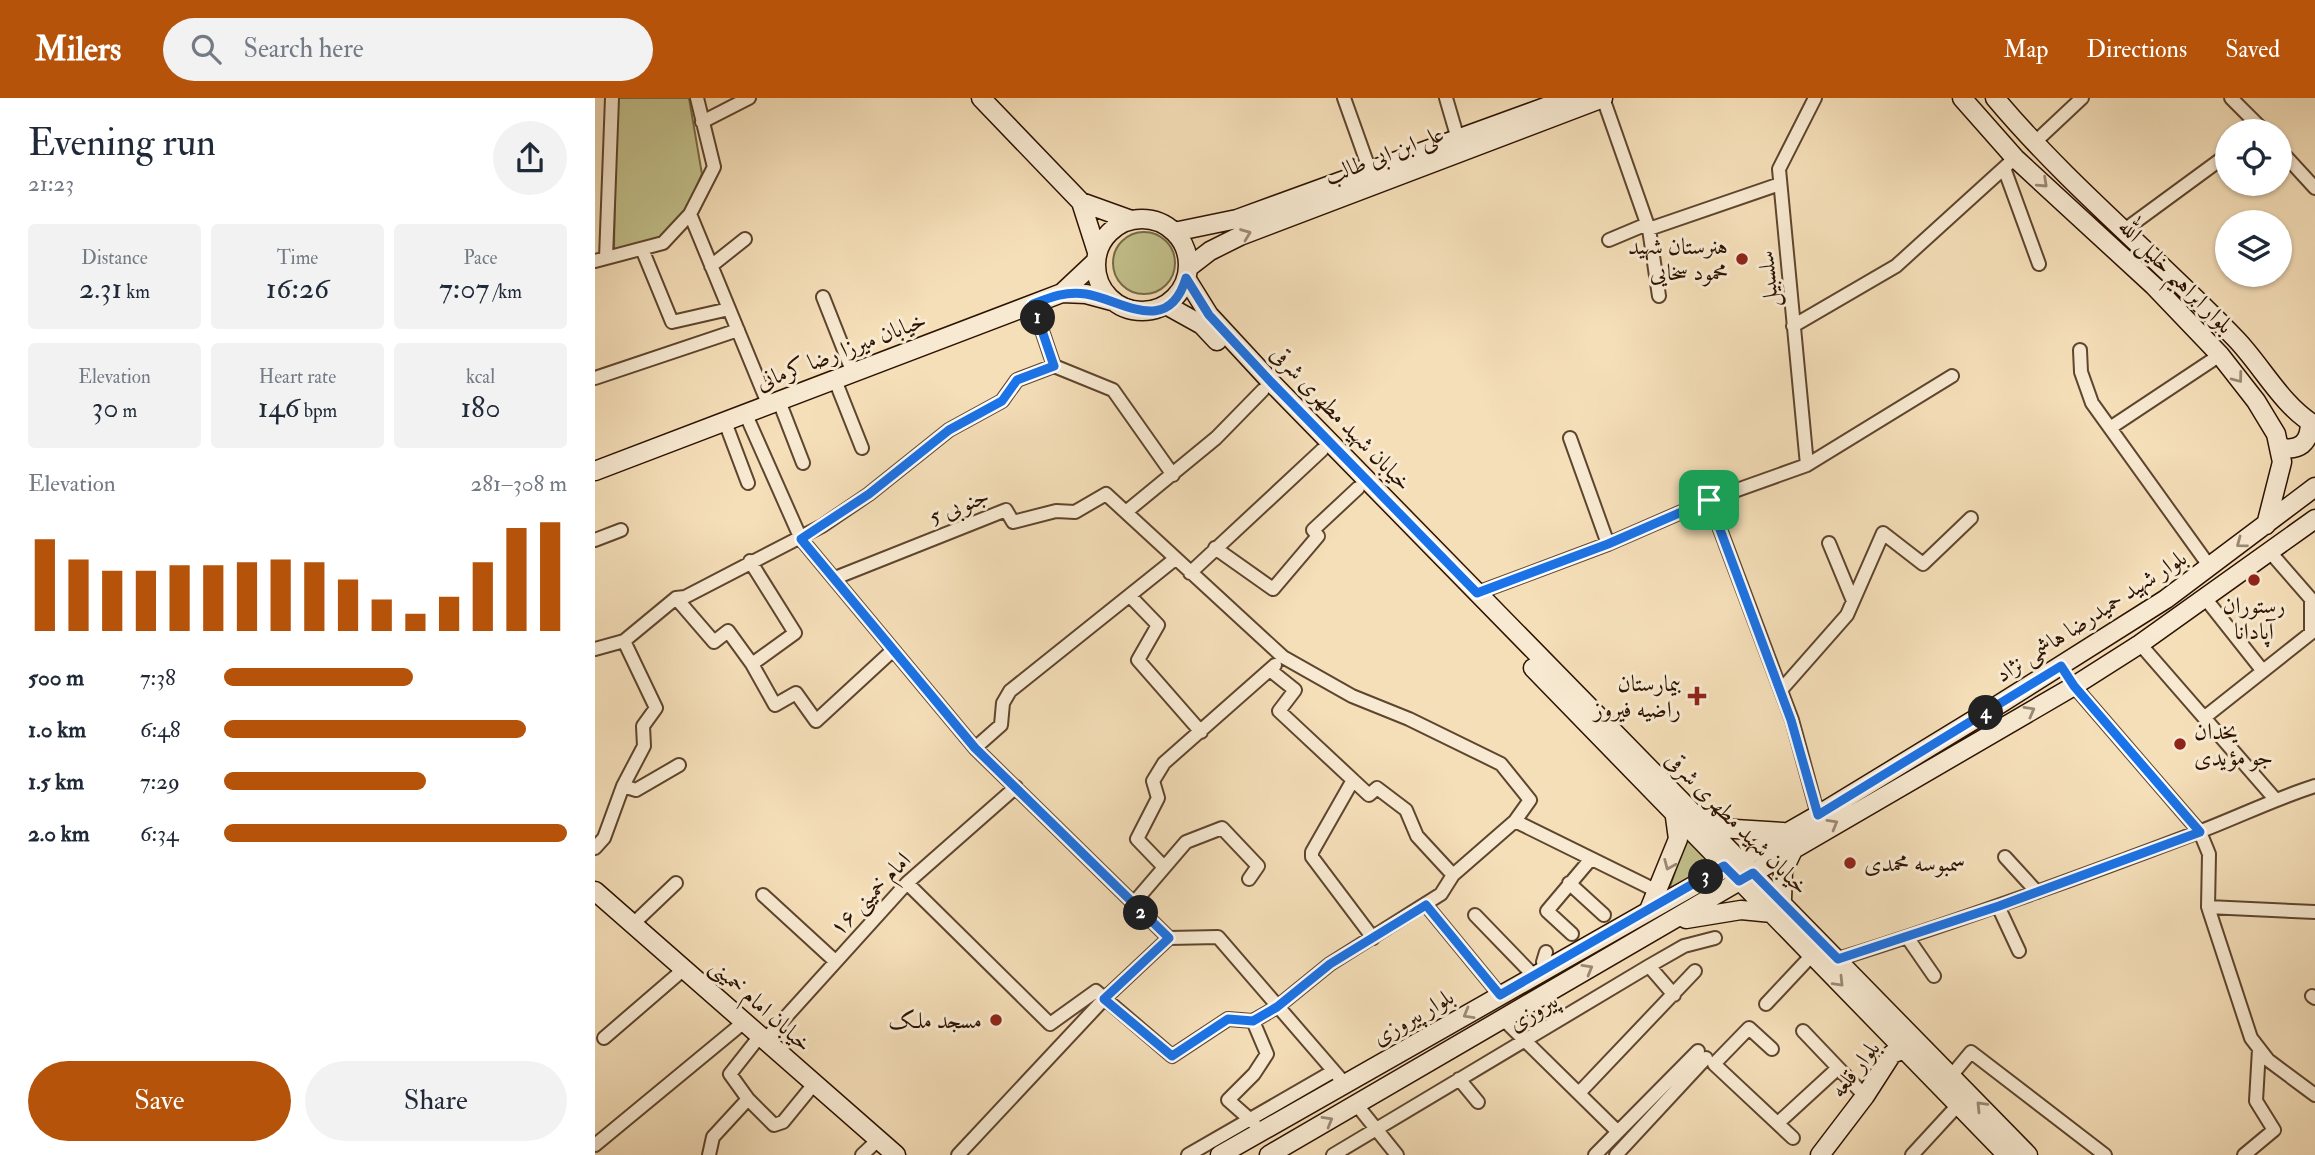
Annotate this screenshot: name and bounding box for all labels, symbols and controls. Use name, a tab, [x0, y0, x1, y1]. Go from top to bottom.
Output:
search box	[163, 18, 653, 81]
text: Milers	[35, 29, 121, 70]
icon: search	[187, 30, 225, 68]
text: Search here	[243, 33, 364, 65]
text: Map	[2003, 34, 2048, 65]
text: Directions	[2086, 34, 2187, 65]
text: Saved	[2225, 34, 2280, 65]
text: Evening run	[28, 119, 216, 167]
street label: علی ابن ابی طالب	[1320, 119, 1449, 194]
map controls	[2215, 119, 2292, 287]
button: locate	[2215, 119, 2292, 196]
button: share	[493, 121, 567, 195]
text: 21:23	[28, 169, 74, 198]
one-way arrow	[2035, 175, 2048, 187]
street label: بلوار ابراهیم خلیل الله	[2107, 209, 2243, 345]
button: layers	[2215, 210, 2292, 287]
one-way arrow	[1240, 228, 1252, 242]
place label: هنرستان شهید محمود سخایی	[1628, 232, 1728, 287]
text: Distance	[81, 246, 148, 270]
text: Time	[277, 246, 318, 270]
text: Pace	[463, 246, 498, 270]
street label: سلسبیل	[1751, 249, 1787, 309]
marker: هنرستان شهید محمود سخایی	[1734, 251, 1750, 267]
text: 2.31	[79, 270, 122, 307]
text: 16:26	[266, 270, 329, 307]
text: 7:07	[439, 270, 489, 307]
text: km	[122, 280, 150, 304]
text: /km	[489, 280, 522, 304]
pin: 1	[1021, 300, 1055, 336]
street label: خیابان میرزا رضا کرمانی	[752, 305, 930, 397]
text: 1	[1034, 305, 1041, 329]
street label: خیابان شهید مطهری شرقی	[1263, 339, 1418, 498]
text: Elevation	[78, 365, 151, 389]
text: Heart rate	[259, 365, 336, 389]
text: kcal	[466, 365, 495, 389]
one-way arrow	[2230, 370, 2243, 383]
text: 30	[92, 389, 119, 426]
text: 146	[258, 389, 300, 426]
text: 180	[460, 389, 501, 426]
text: m	[119, 399, 137, 423]
text: bpm	[300, 399, 337, 423]
text: Elevation	[28, 469, 116, 498]
text: 281–308 m	[471, 469, 567, 498]
pin	[1679, 470, 1739, 530]
street label: جنوبی 5	[925, 481, 994, 532]
icon: arrive	[1690, 481, 1728, 519]
one-way arrow	[2237, 535, 2249, 548]
street label: بلوار شهید حمیدرضا هاشمی نژاد	[1990, 543, 2193, 690]
marker: رستوران آپادانا	[2246, 572, 2262, 588]
place label: رستوران آپادانا	[2222, 591, 2286, 648]
text: 500 m	[28, 663, 84, 692]
text: 7:38	[140, 663, 176, 692]
place label: بیمارستان راضیه فیروز	[1592, 669, 1681, 724]
marker: بیمارستان راضیه فیروز	[1687, 686, 1707, 706]
pin: 4	[1969, 696, 2003, 730]
text: 4	[1980, 700, 1991, 724]
one-way arrow	[2023, 706, 2035, 719]
text: 1.0 km	[28, 715, 86, 744]
text: 6:48	[140, 715, 180, 744]
place label: یخدان جو مؤیدی	[2194, 717, 2273, 772]
marker: یخدان جو مؤیدی	[2172, 736, 2188, 752]
street label: خیابان شهید مطهری شرقی	[1658, 745, 1815, 902]
text: 1.5 km	[28, 767, 84, 796]
text: 7:29	[140, 767, 180, 796]
text: 2.0 km	[28, 819, 90, 848]
text: 6:34	[140, 819, 178, 848]
one-way arrow	[1825, 819, 1838, 832]
street label: امام خمینی ۱۶	[823, 846, 921, 945]
place label: سمبوسه محمدی	[1864, 849, 1965, 878]
marker: سمبوسه محمدی	[1842, 855, 1858, 871]
one-way arrow	[1663, 857, 1677, 870]
pin: 3	[1689, 860, 1723, 894]
text: 3	[1702, 864, 1709, 888]
pin: 2	[1123, 896, 1159, 930]
text: 2	[1136, 900, 1145, 924]
street label: خیابان امام خمینی	[701, 952, 818, 1062]
one-way arrow	[1580, 965, 1593, 978]
one-way arrow	[1830, 974, 1843, 987]
street label: بلوار پیروزی	[1367, 982, 1460, 1054]
street label: پیروزی	[1503, 985, 1566, 1040]
place label: مسجد ملک	[888, 1006, 982, 1035]
one-way arrow	[1462, 1006, 1475, 1019]
marker: مسجد ملک	[988, 1012, 1004, 1028]
street label: بلوار قلعه	[1824, 1034, 1886, 1104]
button: Save	[28, 1061, 291, 1141]
button: Share	[305, 1061, 567, 1141]
one-way arrow	[1976, 1101, 1989, 1114]
one-way arrow	[1320, 1116, 1333, 1129]

